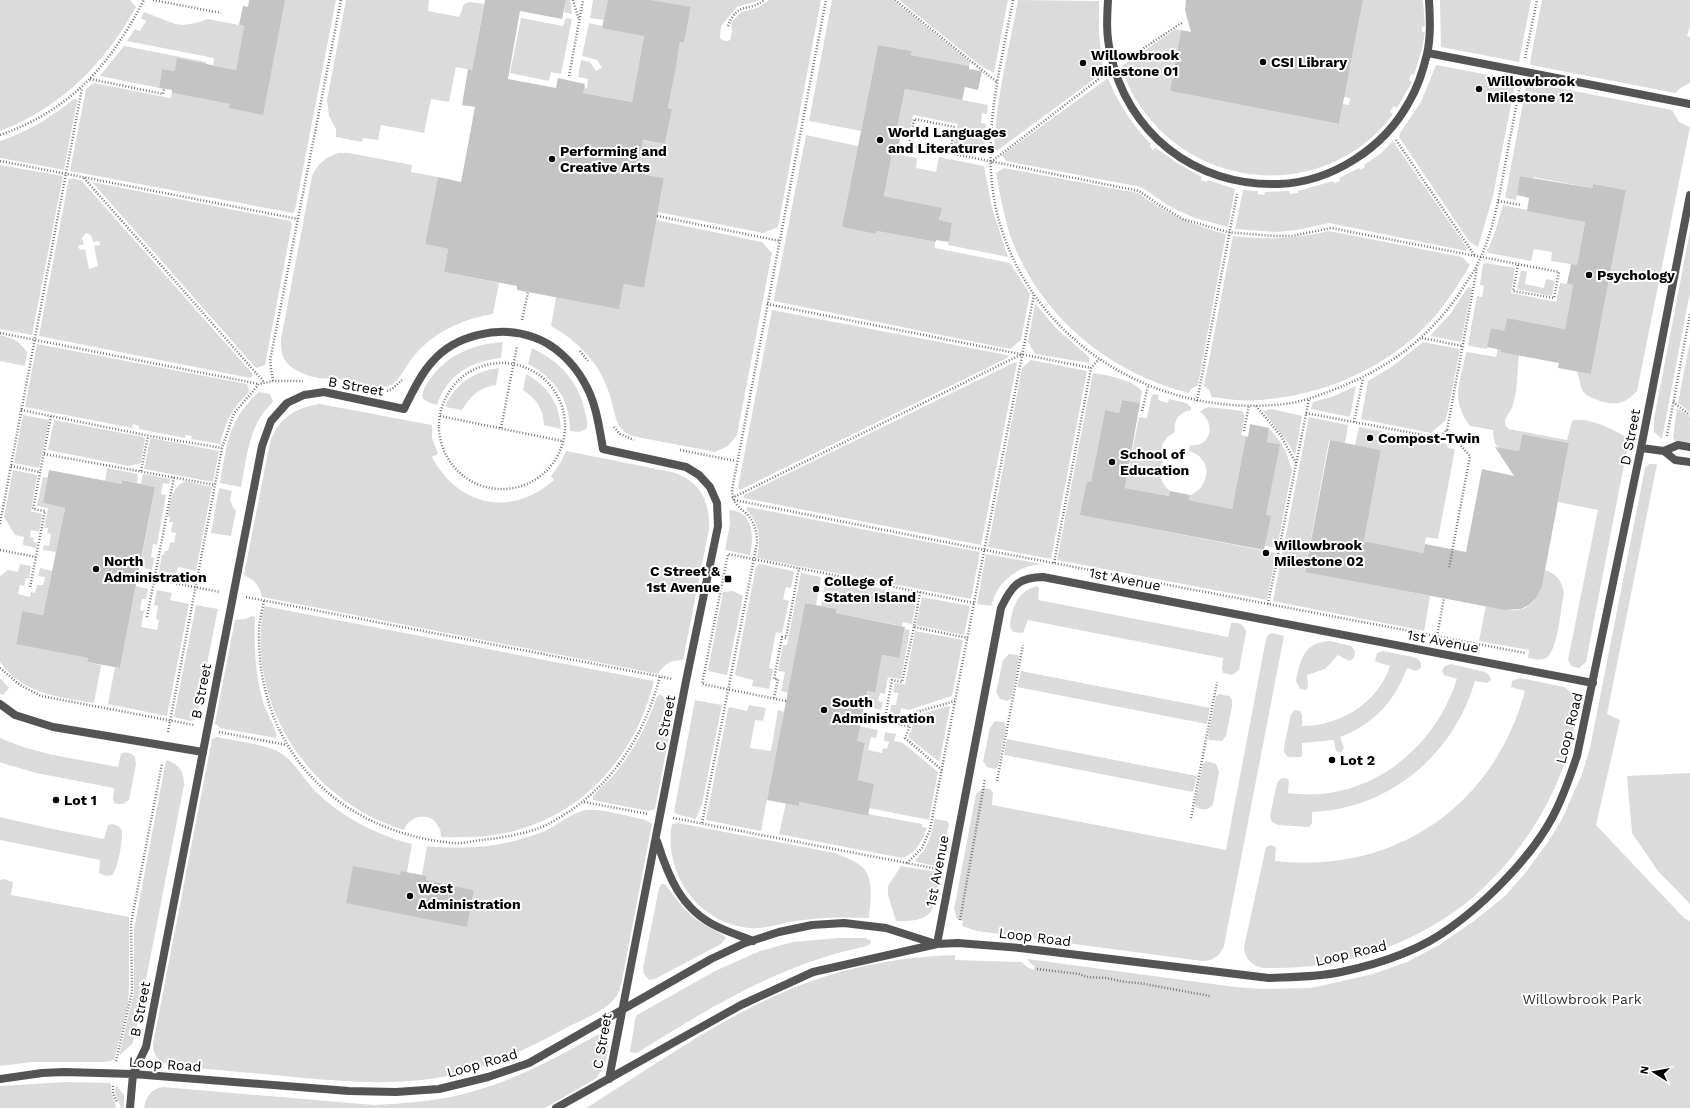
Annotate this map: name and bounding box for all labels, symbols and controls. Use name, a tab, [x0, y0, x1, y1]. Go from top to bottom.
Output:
place label: Willowbrook Milestone 01	[1091, 47, 1179, 79]
place label: CSI Library	[1271, 54, 1347, 70]
marker: CSI Library	[1258, 57, 1268, 67]
marker: Willowbrook Milestone 01	[1078, 58, 1088, 68]
place label: Willowbrook Milestone 12	[1487, 73, 1575, 105]
marker: Willowbrook Milestone 12	[1474, 84, 1484, 94]
place label: World Languages and Literatures	[888, 124, 1007, 156]
marker: World Languages and Literatures	[875, 135, 885, 145]
place label: Performing and Creative Arts	[560, 143, 667, 175]
marker: Performing and Creative Arts	[547, 154, 557, 164]
place label: Psychology	[1597, 267, 1675, 283]
marker: Psychology	[1584, 270, 1594, 280]
street label: B Street	[327, 373, 385, 399]
street label: D Street	[1617, 407, 1643, 467]
place label: Compost-Twin	[1378, 430, 1480, 446]
marker: Compost-Twin	[1365, 433, 1375, 443]
place label: School of Education	[1120, 446, 1189, 478]
marker: School of Education	[1107, 457, 1117, 467]
place label: Willowbrook Milestone 02	[1274, 537, 1364, 569]
marker: Willowbrook Milestone 02	[1261, 548, 1271, 558]
place label: North Administration	[104, 553, 207, 585]
place label: C Street & 1st Avenue	[647, 563, 720, 595]
marker: North Administration	[91, 564, 101, 574]
street label: 1st Avenue	[1088, 564, 1162, 594]
place label: College of Staten Island	[824, 573, 916, 605]
marker: C Street & 1st Avenue	[723, 574, 733, 584]
marker: College of Staten Island	[811, 584, 821, 594]
street label: 1st Avenue	[1406, 626, 1480, 656]
street label: B Street	[188, 662, 214, 720]
street label: Loop Road	[1552, 691, 1586, 765]
street label: C Street	[652, 694, 678, 752]
place label: South Administration	[832, 694, 935, 726]
marker: South Administration	[819, 705, 829, 715]
place label: Lot 2	[1340, 752, 1375, 768]
marker: Lot 2	[1327, 755, 1337, 765]
place label: Lot 1	[64, 792, 97, 808]
marker: Lot 1	[51, 795, 61, 805]
street label: 1st Avenue	[922, 834, 952, 908]
place label: West Administration	[418, 880, 521, 912]
marker: West Administration	[405, 891, 415, 901]
street label: Loop Road	[998, 925, 1072, 949]
street label: Loop Road	[1314, 937, 1388, 969]
street label: B Street	[127, 980, 153, 1038]
park label: Willowbrook Park	[1522, 991, 1642, 1007]
street label: C Street	[589, 1012, 615, 1070]
street label: Loop Road	[445, 1045, 519, 1081]
north arrow	[1634, 1052, 1674, 1092]
street label: Loop Road	[128, 1053, 202, 1075]
text: N	[1638, 1065, 1652, 1075]

